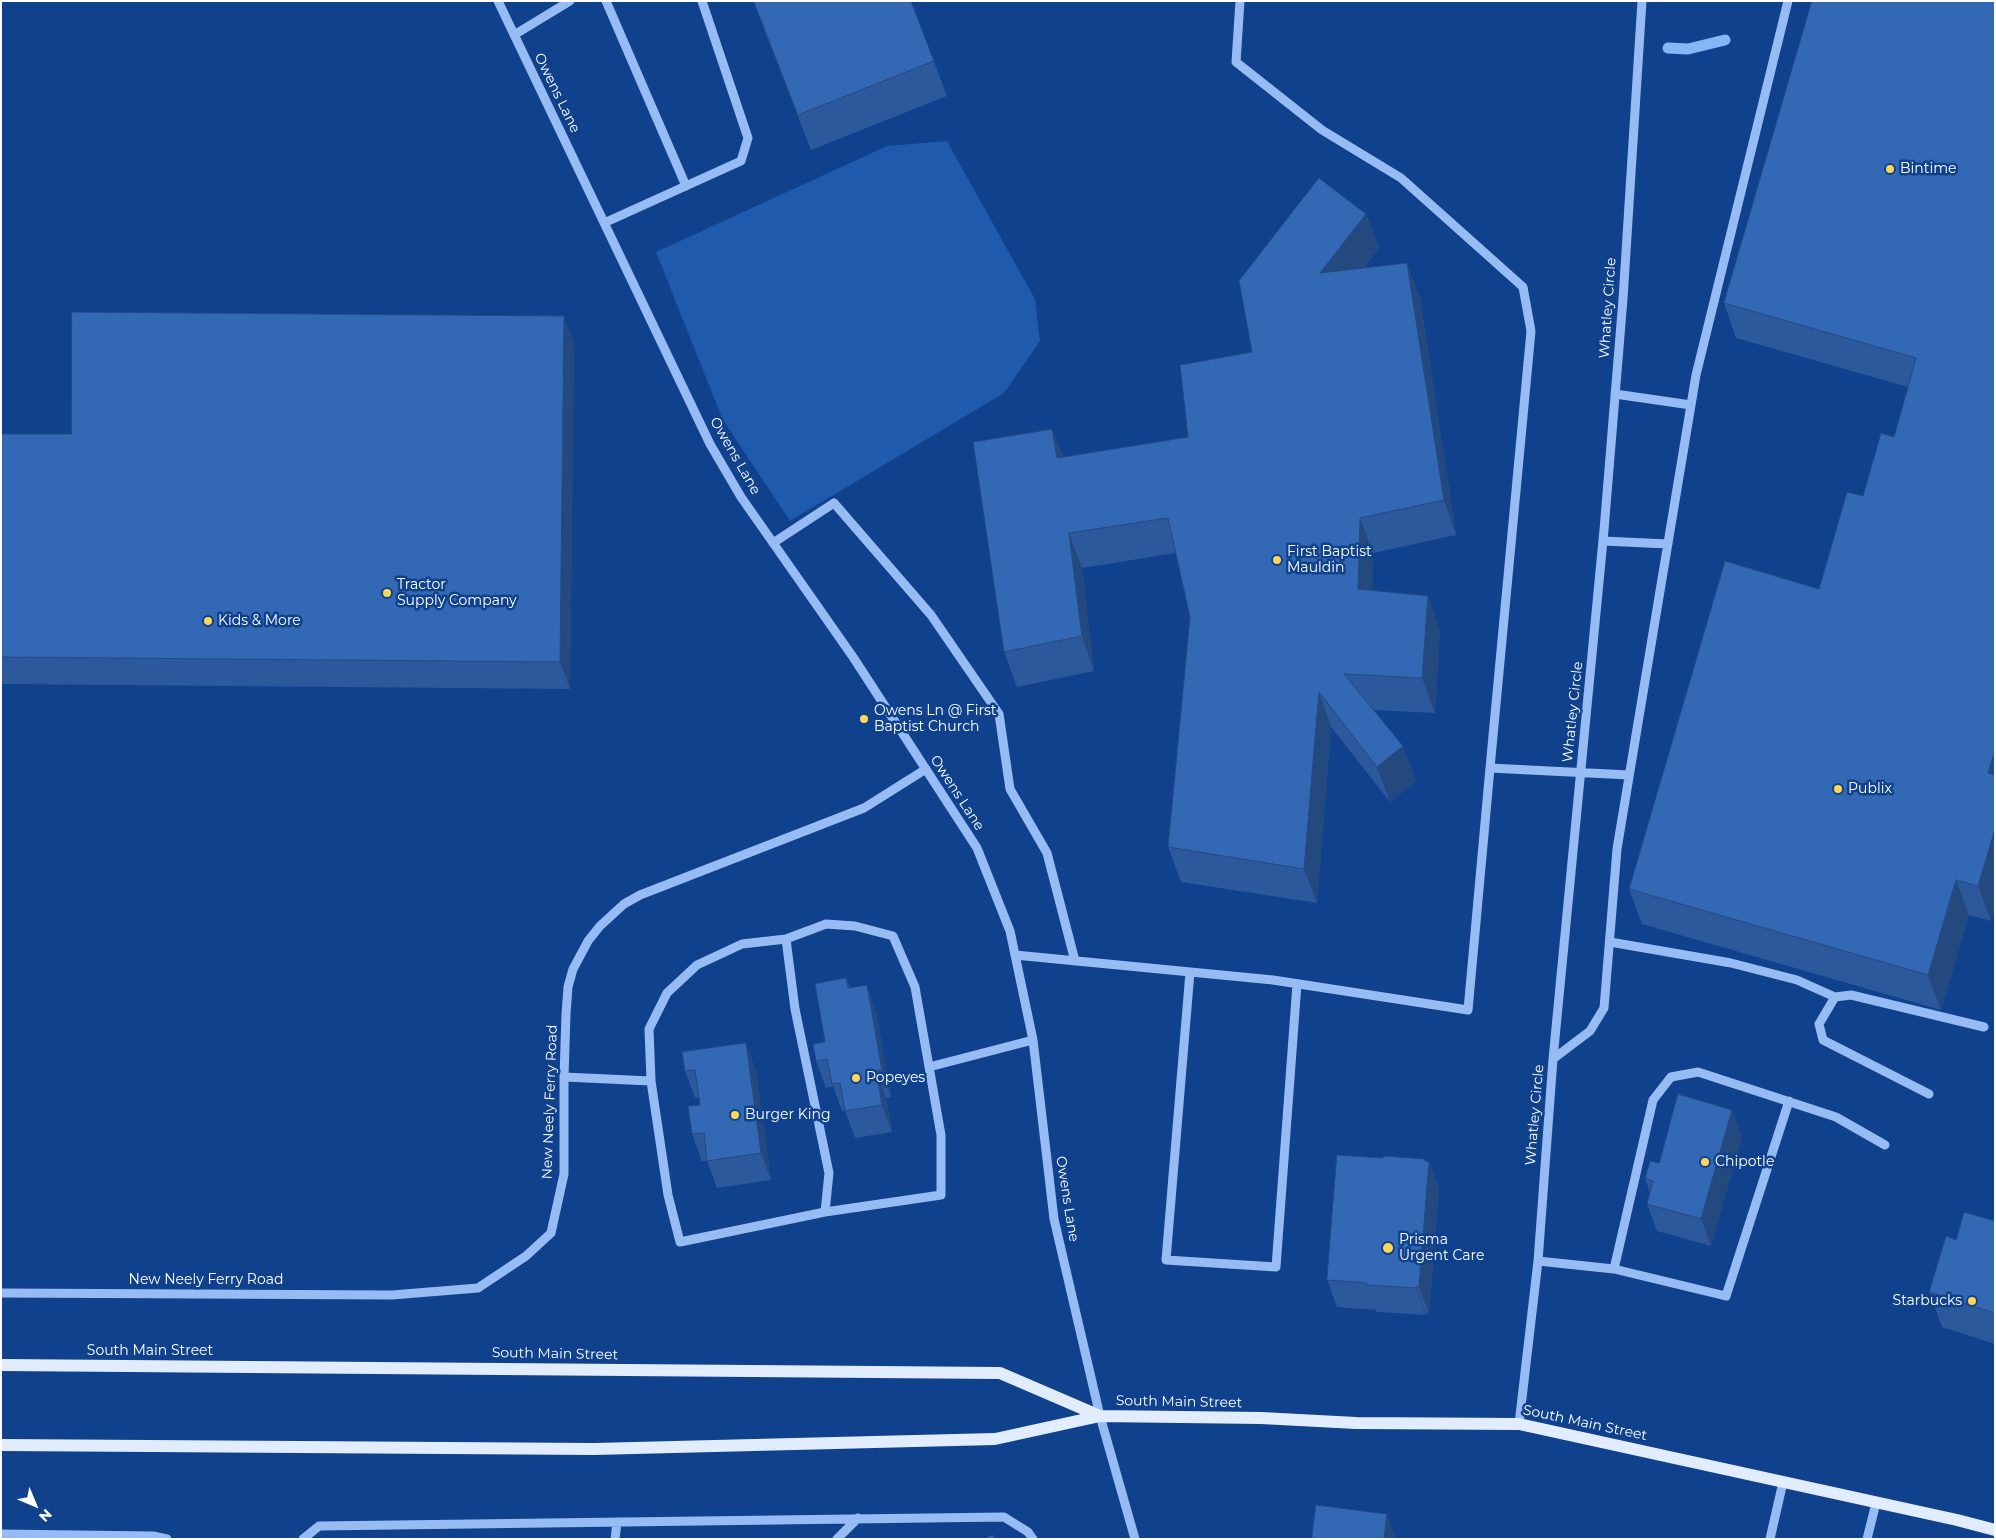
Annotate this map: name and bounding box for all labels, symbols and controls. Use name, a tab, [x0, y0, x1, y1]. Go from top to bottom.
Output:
street label: Owens Lane	[530, 50, 584, 136]
place label: Bintime	[1900, 161, 1957, 177]
marker: Bintime	[1884, 163, 1896, 175]
street label: Whatley Circle	[1596, 257, 1620, 359]
street label: Owens Lane	[706, 414, 764, 498]
place label: First Baptist Mauldin	[1287, 544, 1372, 576]
marker: First Baptist Mauldin	[1271, 554, 1283, 566]
place label: Tractor Supply Company	[397, 577, 517, 610]
marker: Tractor Supply Company	[381, 587, 393, 599]
place label: Kids & More	[218, 613, 301, 629]
marker: Kids & More	[202, 615, 214, 627]
street label: Whatley Circle	[1559, 661, 1587, 763]
place label: Owens Ln @ First Baptist Church	[874, 703, 996, 736]
marker: Owens Ln @ First Baptist Church	[858, 713, 870, 725]
street label: Owens Lane	[926, 752, 988, 834]
place label: Publix	[1848, 781, 1892, 797]
marker: Publix	[1832, 783, 1844, 795]
street label: New Neely Ferry Road	[539, 1024, 561, 1180]
street label: Whatley Circle	[1522, 1064, 1548, 1166]
place label: Popeyes	[866, 1070, 925, 1086]
marker: Popeyes	[850, 1072, 862, 1084]
place label: Burger King	[745, 1107, 831, 1123]
marker: Burger King	[729, 1109, 741, 1121]
place label: Chipotle	[1715, 1154, 1774, 1170]
street label: Owens Lane	[1052, 1155, 1082, 1243]
marker: Chipotle	[1699, 1156, 1711, 1168]
place label: Prisma Urgent Care	[1399, 1232, 1484, 1264]
marker: Prisma Urgent Care	[1381, 1241, 1395, 1255]
street label: New Neely Ferry Road	[129, 1272, 283, 1288]
place label: Starbucks	[1893, 1293, 1962, 1309]
marker: Starbucks	[1966, 1295, 1978, 1307]
street label: South Main Street	[87, 1343, 213, 1359]
street label: South Main Street	[492, 1344, 618, 1364]
street label: South Main Street	[1116, 1392, 1242, 1412]
street label: South Main Street	[1521, 1402, 1649, 1444]
north arrow	[10, 1480, 60, 1530]
text: N	[35, 1505, 56, 1526]

